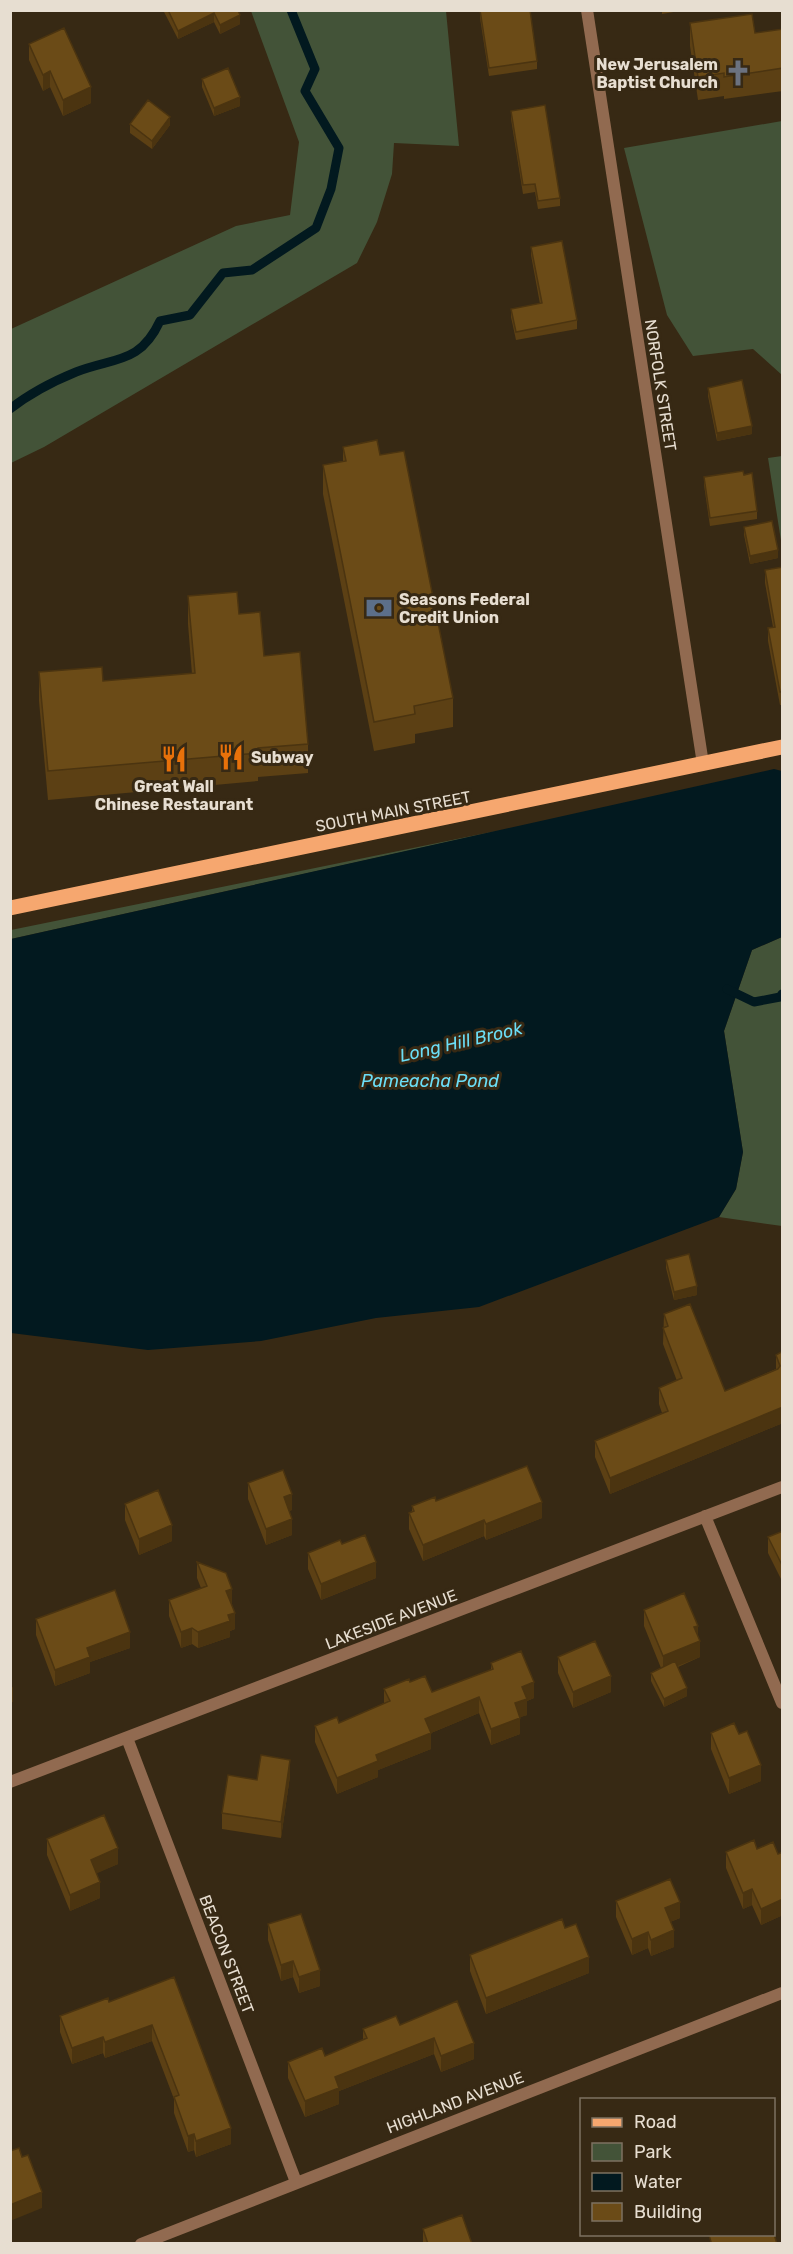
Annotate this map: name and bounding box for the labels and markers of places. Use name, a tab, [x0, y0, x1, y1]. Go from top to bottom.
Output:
place label: New Jerusalem Baptist Church	[596, 55, 718, 92]
church icon: New Jerusalem Baptist Church	[723, 58, 753, 88]
place label: Seasons Federal Credit Union	[399, 590, 530, 627]
bank icon: Seasons Federal Credit Union	[364, 593, 394, 623]
restaurant icon: Subway	[216, 742, 246, 772]
restaurant icon: Great Wall Chinese Restaurant	[159, 744, 189, 774]
place label: Subway	[251, 748, 314, 767]
place label: Great Wall Chinese Restaurant	[95, 777, 254, 814]

